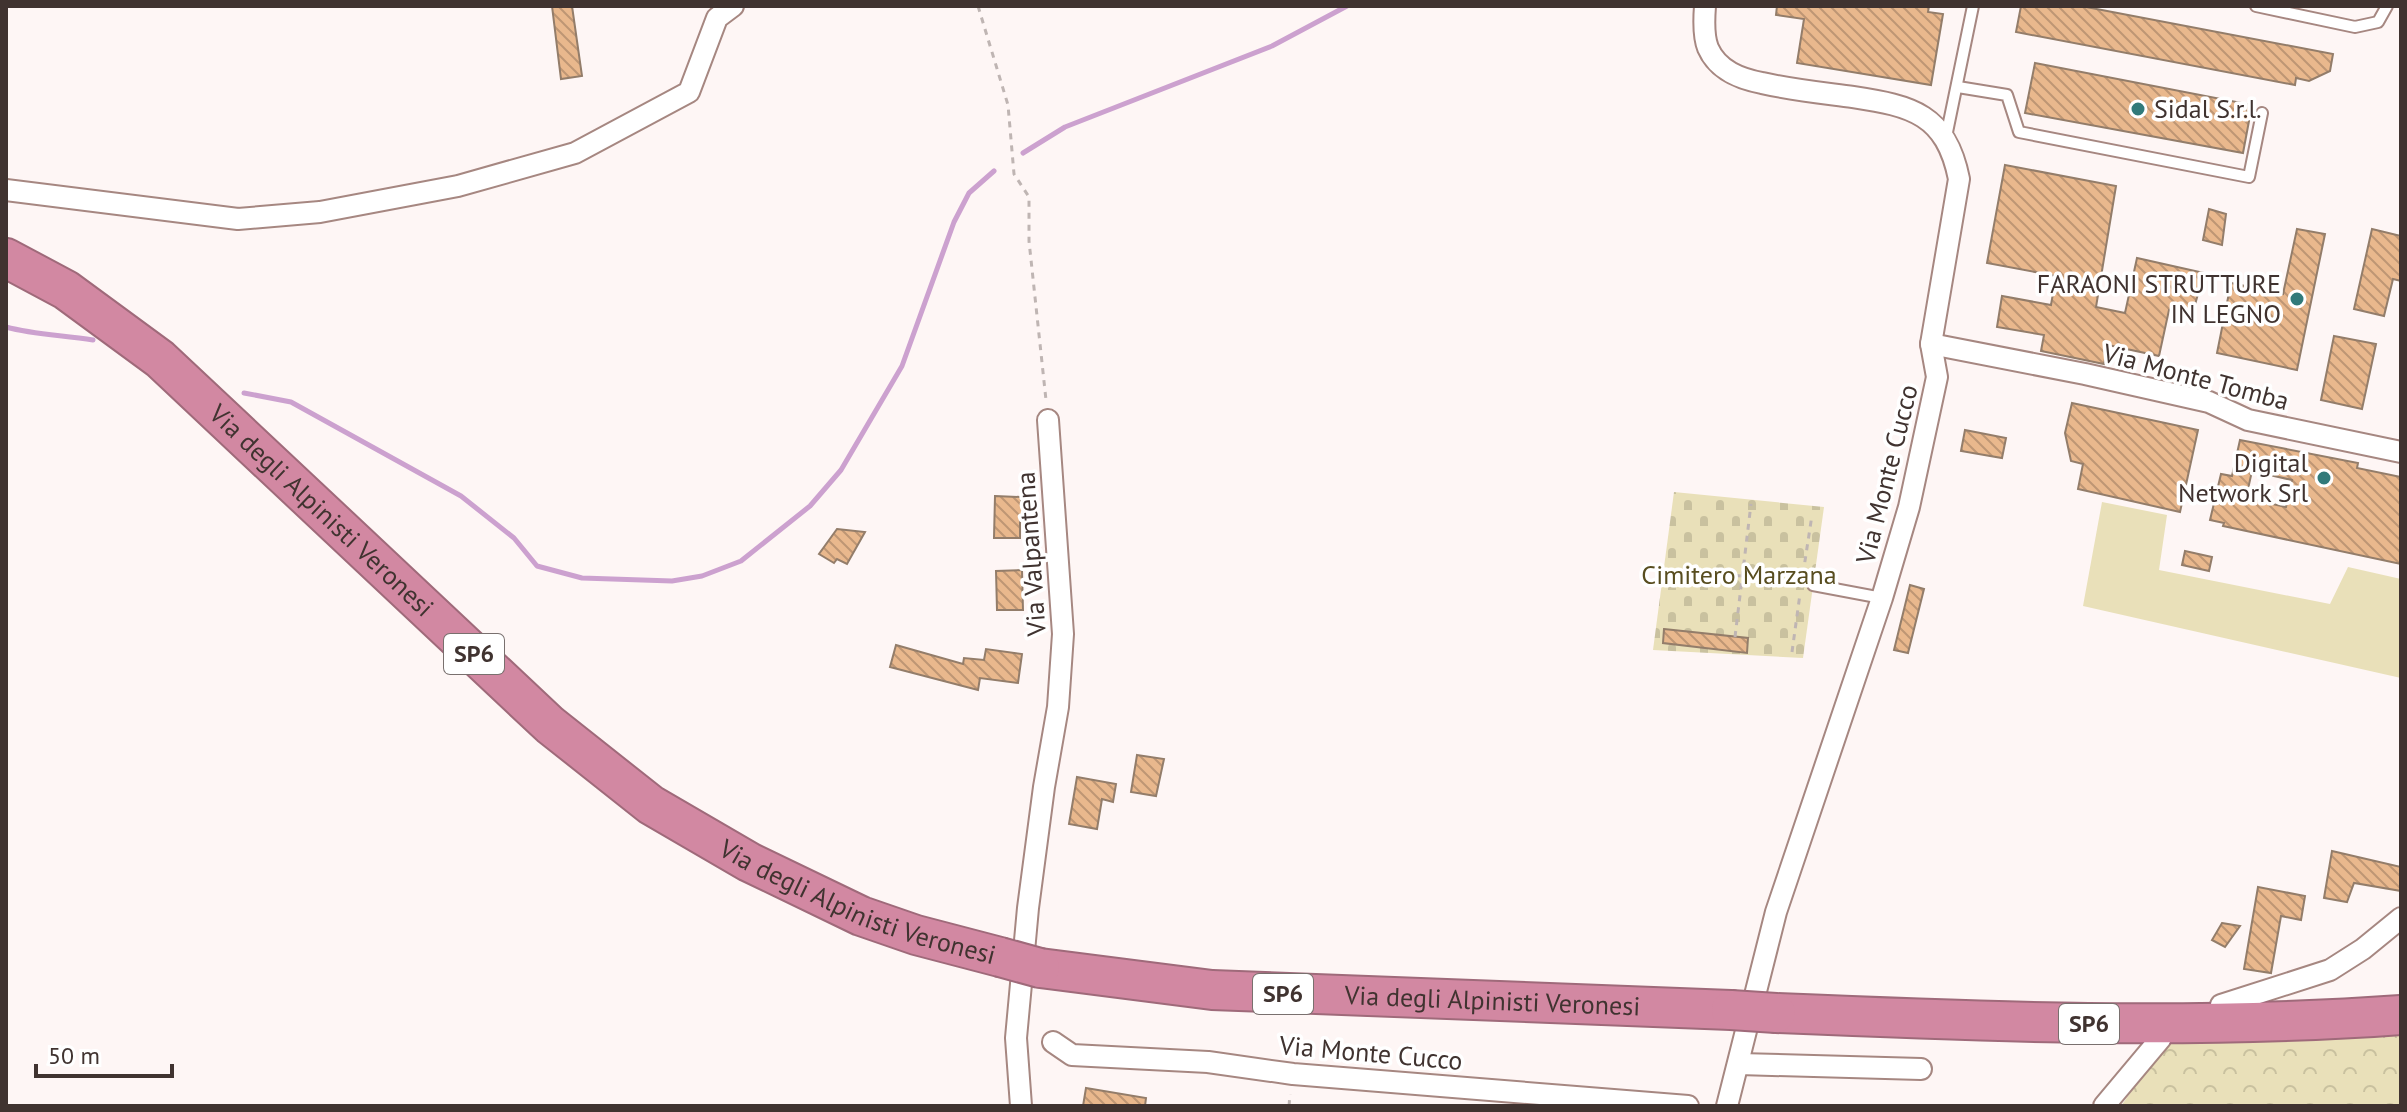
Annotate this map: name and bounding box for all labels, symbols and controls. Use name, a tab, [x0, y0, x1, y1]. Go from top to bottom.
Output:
place label: Sidal S.r.l.	[2154, 92, 2262, 125]
marker: Sidal S.r.l.	[2129, 100, 2147, 118]
place label: FARAONI STRUTTURE IN LEGNO	[2037, 267, 2281, 330]
marker: FARAONI STRUTTURE IN LEGNO	[2288, 290, 2306, 308]
street label: Via Monte Tomba	[2099, 336, 2293, 417]
street label: Via Monte Cucco	[1848, 381, 1925, 568]
street label: Via degli Alpinisti Veronesi	[202, 396, 441, 623]
place label: Digital Network Srl	[2178, 446, 2308, 509]
marker: Digital Network Srl	[2315, 469, 2333, 487]
street label: Via Valpantena	[1008, 471, 1053, 638]
park label: Cimitero Marzana	[1641, 558, 1837, 591]
road number: SP6	[444, 634, 504, 674]
street label: Via degli Alpinisti Veronesi	[713, 831, 999, 971]
road number: SP6	[1253, 974, 1313, 1014]
street label: Via degli Alpinisti Veronesi	[1343, 978, 1641, 1022]
road number: SP6	[2059, 1004, 2119, 1044]
scale bar	[36, 1028, 172, 1078]
street label: Via Monte Cucco	[1277, 1028, 1464, 1077]
text: 50 m	[48, 1040, 100, 1071]

